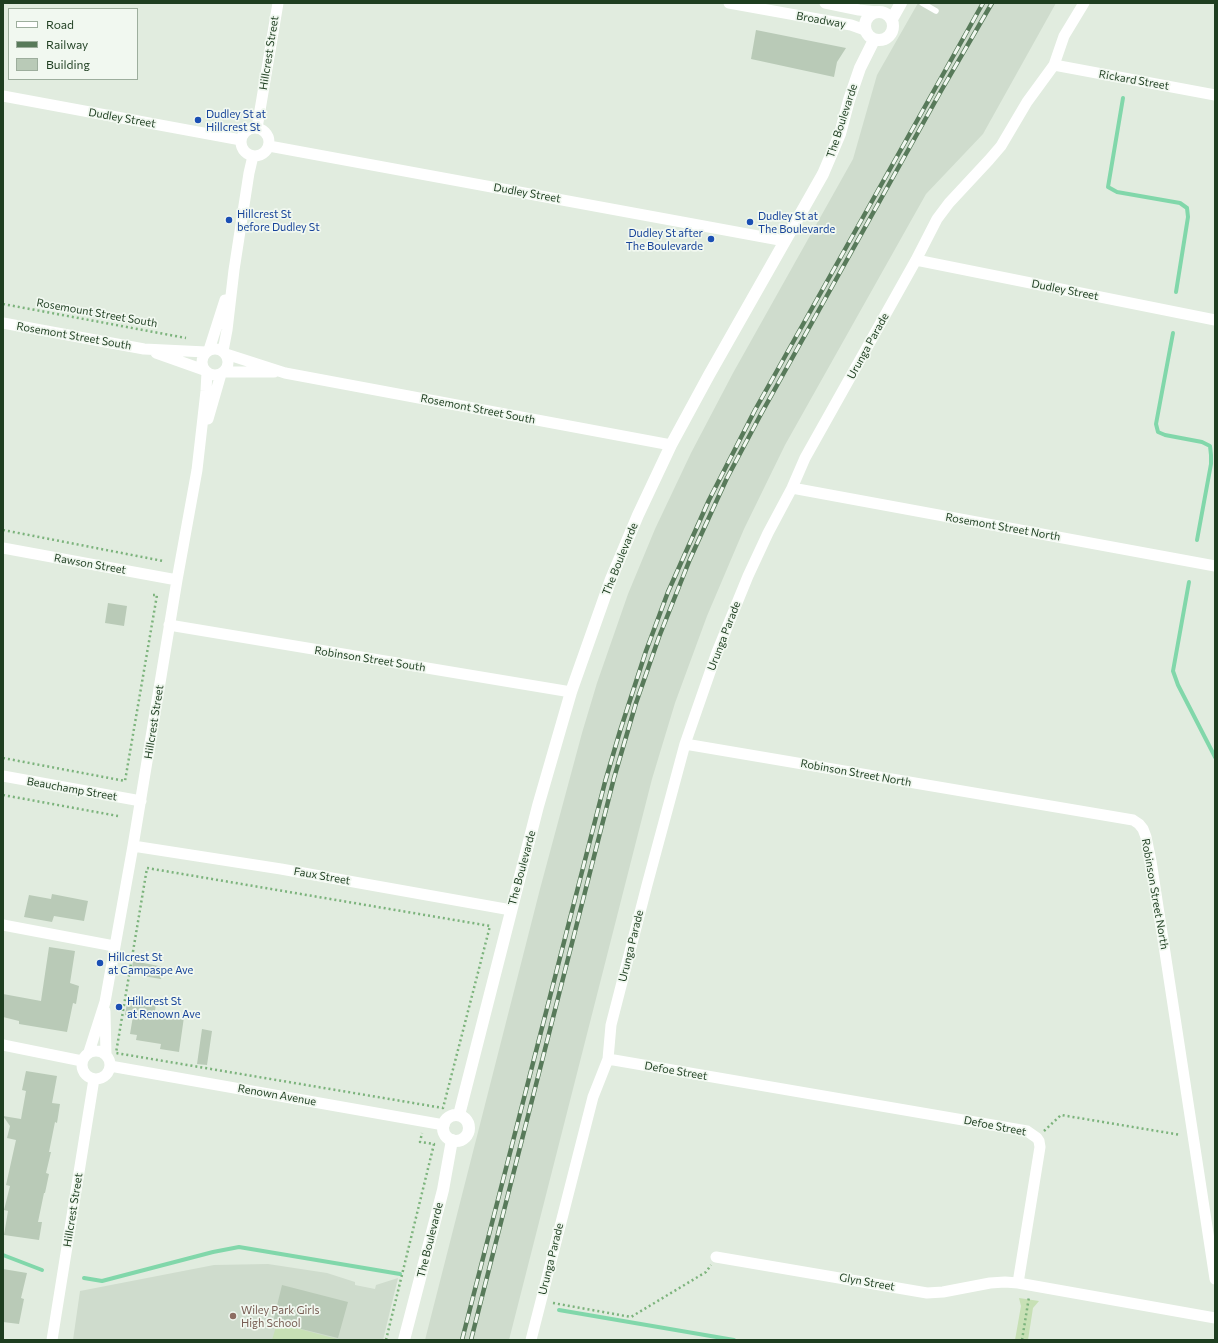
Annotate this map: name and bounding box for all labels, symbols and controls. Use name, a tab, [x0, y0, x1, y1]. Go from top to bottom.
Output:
legend	[8, 8, 138, 80]
street label: Broadway	[795, 9, 847, 31]
street label: Hillcrest Street	[257, 15, 281, 91]
text: Road	[46, 17, 74, 31]
text: Railway	[46, 37, 88, 51]
text: Building	[46, 57, 90, 71]
street label: Rickard Street	[1098, 67, 1170, 93]
street label: The Boulevarde	[824, 82, 860, 160]
street label: Dudley Street	[87, 106, 157, 130]
place label: Dudley St at Hillcrest St	[206, 107, 266, 133]
marker: Dudley St at Hillcrest St	[193, 115, 203, 125]
street label: Dudley Street	[492, 181, 562, 205]
place label: Hillcrest St before Dudley St	[237, 207, 320, 233]
place label: Dudley St at The Boulevarde	[758, 209, 835, 235]
marker: Hillcrest St before Dudley St	[224, 215, 234, 225]
marker: Dudley St at The Boulevarde	[745, 217, 755, 227]
place label: Dudley St after The Boulevarde	[626, 226, 703, 252]
marker: Dudley St after The Boulevarde	[706, 234, 716, 244]
street label: Dudley Street	[1030, 277, 1100, 303]
street label: Rosemount Street South	[35, 296, 159, 330]
street label: Urunga Parade	[844, 311, 892, 381]
street label: Rosemont Street South	[15, 319, 133, 353]
street label: Rosemont Street South	[420, 391, 536, 427]
street label: Rosemont Street North	[944, 510, 1062, 544]
street label: The Boulevarde	[599, 521, 641, 597]
street label: Rawson Street	[53, 551, 127, 577]
street label: Urunga Parade	[705, 599, 743, 673]
street label: Robinson Street South	[313, 644, 427, 674]
street label: Hillcrest Street	[142, 684, 166, 760]
street label: Robinson Street North	[799, 757, 913, 789]
street label: Beauchamp Street	[26, 775, 118, 803]
street label: The Boulevarde	[506, 829, 538, 907]
street label: Robinson Street North	[1139, 837, 1171, 951]
street label: Faux Street	[293, 865, 351, 887]
street label: Urunga Parade	[616, 909, 646, 983]
place label: Hillcrest St at Campaspe Ave	[108, 950, 193, 976]
marker: Hillcrest St at Campaspe Ave	[95, 958, 105, 968]
place label: Hillcrest St at Renown Ave	[127, 994, 200, 1020]
marker: Hillcrest St at Renown Ave	[114, 1002, 124, 1012]
street label: Defoe Street	[644, 1059, 708, 1083]
street label: Renown Avenue	[237, 1082, 317, 1108]
street label: Defoe Street	[963, 1113, 1027, 1139]
street label: Hillcrest Street	[61, 1172, 85, 1248]
street label: The Boulevarde	[414, 1201, 446, 1279]
street label: Urunga Parade	[536, 1222, 566, 1296]
street label: Glyn Street	[838, 1271, 896, 1293]
place label: Wiley Park Girls High School	[241, 1303, 320, 1329]
marker: Wiley Park Girls High School	[228, 1311, 238, 1321]

